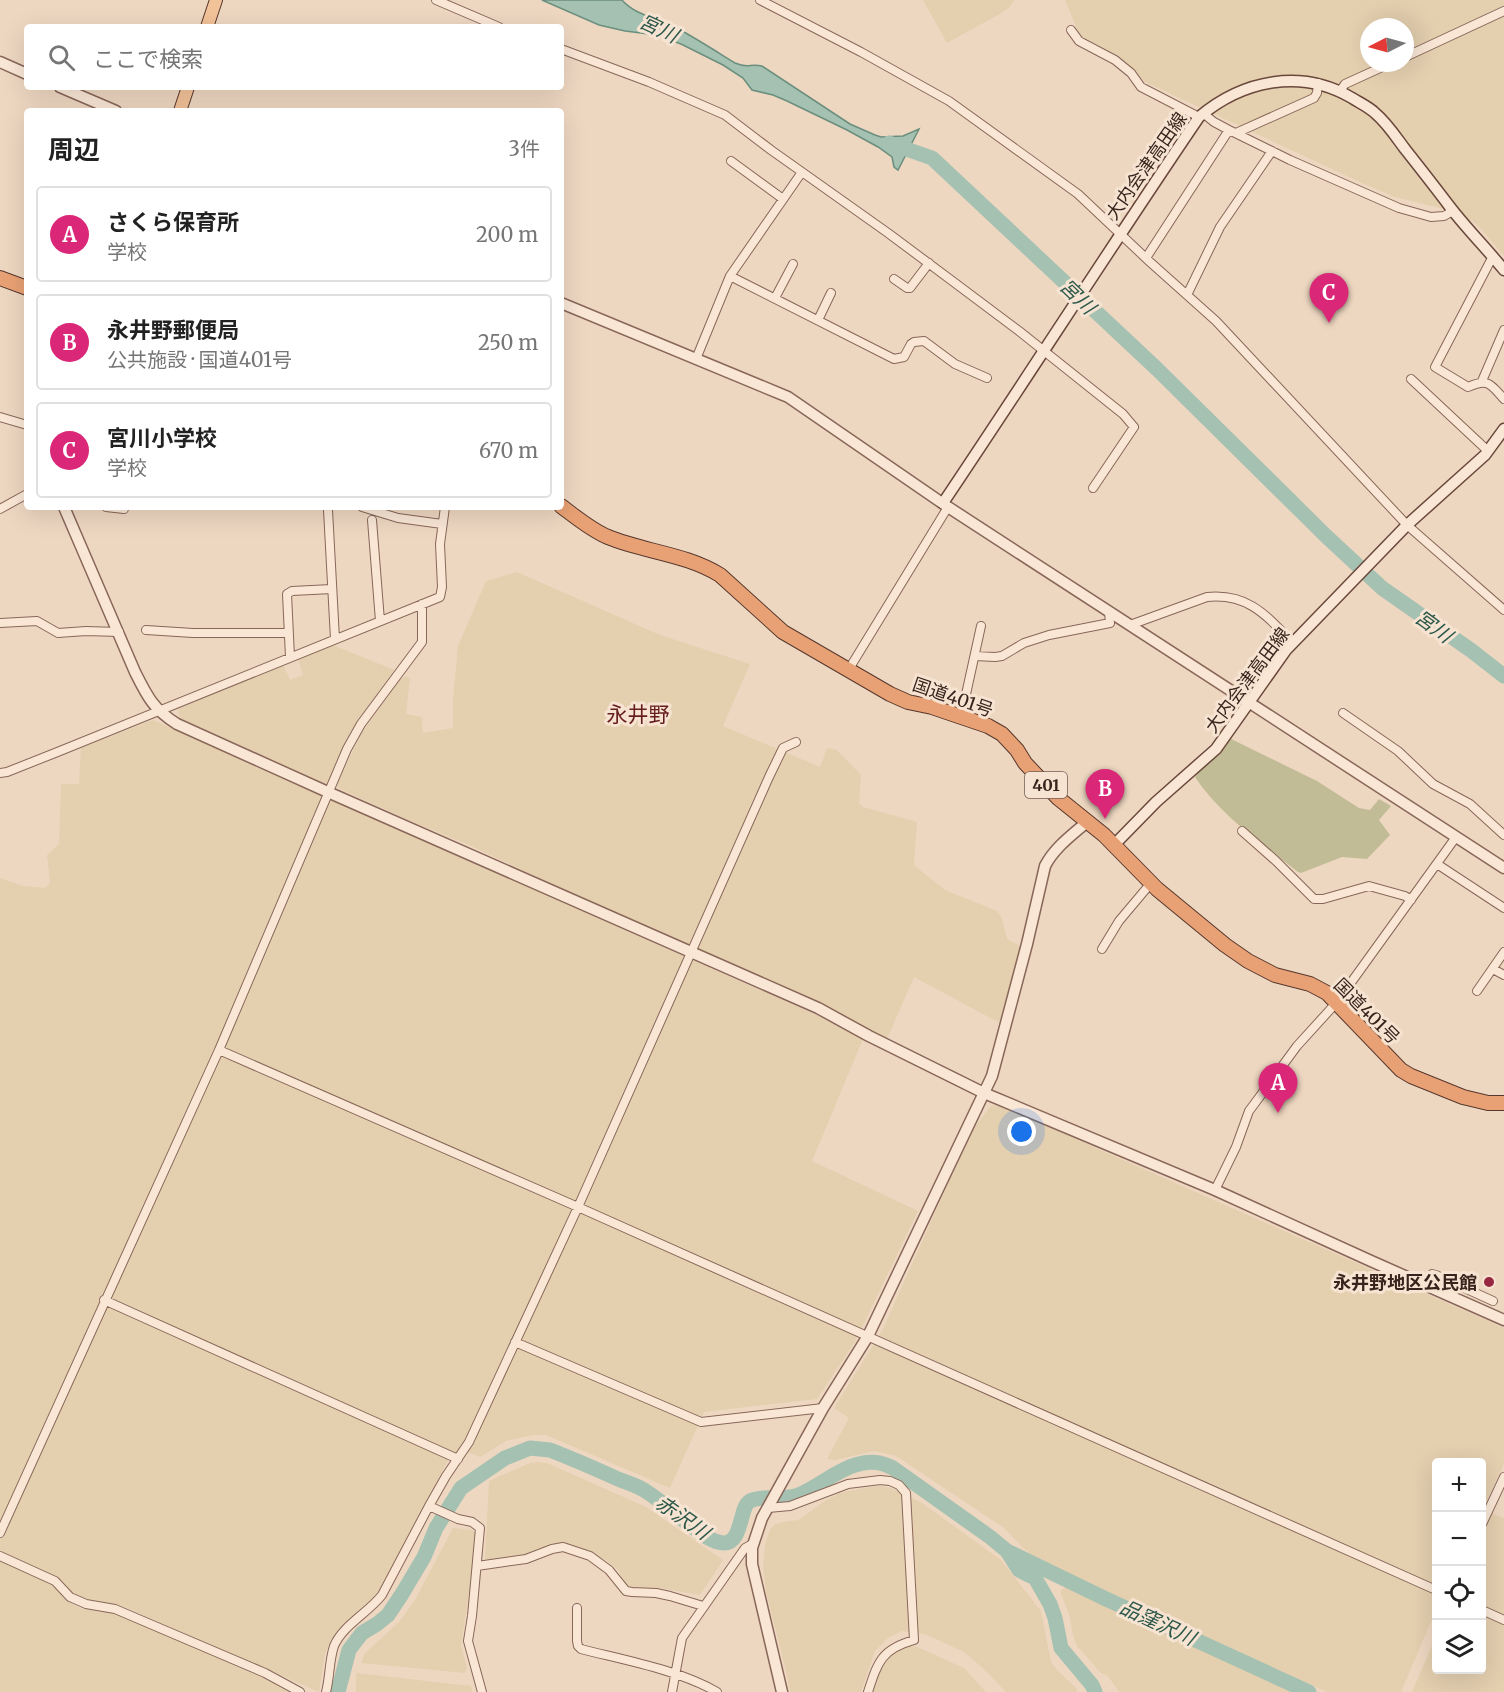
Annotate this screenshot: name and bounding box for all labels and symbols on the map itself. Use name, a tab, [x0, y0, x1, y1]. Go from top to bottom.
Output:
water label: 宮川	[636, 8, 684, 49]
north arrow	[1360, 18, 1414, 72]
street label: 大内会津高田線	[1100, 108, 1192, 224]
water label: 宮川	[1055, 273, 1103, 320]
pin: C	[1310, 274, 1348, 323]
water label: 宮川	[1410, 604, 1459, 649]
street label: 大内会津高田線	[1200, 623, 1294, 737]
street label: 国道401号	[910, 672, 996, 722]
district label: 永井野	[607, 701, 670, 728]
pin: B	[1086, 770, 1124, 819]
road number: 401	[1025, 772, 1067, 798]
street label: 国道401号	[1329, 973, 1405, 1049]
pin: A	[1258, 1064, 1298, 1113]
your location	[1007, 1117, 1036, 1146]
place label: 永井野地区公民館	[1333, 1271, 1477, 1294]
marker: 永井野地区公民館	[1482, 1275, 1496, 1289]
water label: 赤沢川	[651, 1490, 716, 1546]
water label: 品窪沢川	[1116, 1594, 1201, 1651]

